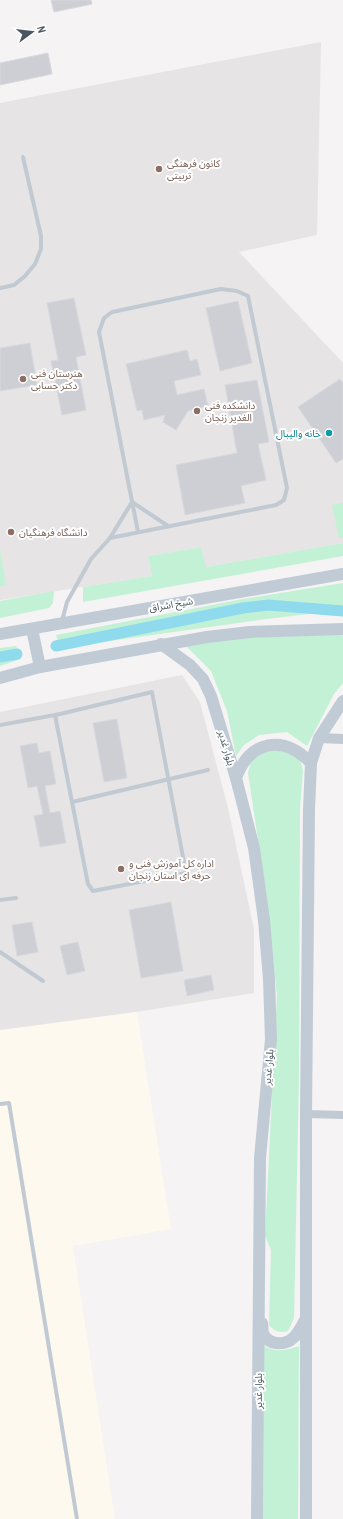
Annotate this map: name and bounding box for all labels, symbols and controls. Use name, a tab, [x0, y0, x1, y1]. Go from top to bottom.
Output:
north arrow	[12, 12, 52, 52]
text: N	[34, 24, 49, 34]
place label: کانون فرهنگی تربیتی	[167, 157, 221, 182]
marker: کانون فرهنگی تربیتی	[154, 164, 164, 174]
place label: هنرستان فنی دکتر حسابی	[31, 367, 83, 392]
marker: هنرستان فنی دکتر حسابی	[18, 374, 28, 384]
place label: دانشکده فنی الغدیر زنجان	[205, 399, 256, 424]
marker: دانشکده فنی الغدیر زنجان	[192, 406, 202, 416]
place label: خانه والیبال	[276, 427, 321, 440]
marker: خانه والیبال	[324, 428, 334, 438]
place label: دانشگاه فرهنگیان	[19, 526, 88, 539]
marker: دانشگاه فرهنگیان	[6, 527, 16, 537]
street label: شیخ اشراق	[148, 594, 194, 616]
street label: بلوار غدیر	[215, 728, 238, 768]
place label: اداره کل آموزش فنی و حرفه ای استان زنجان	[129, 857, 214, 882]
marker: اداره کل آموزش فنی و حرفه ای استان زنجان	[116, 864, 126, 874]
street label: بلوار غدیر	[260, 1048, 277, 1087]
street label: بلوار غدیر	[252, 1373, 265, 1410]

